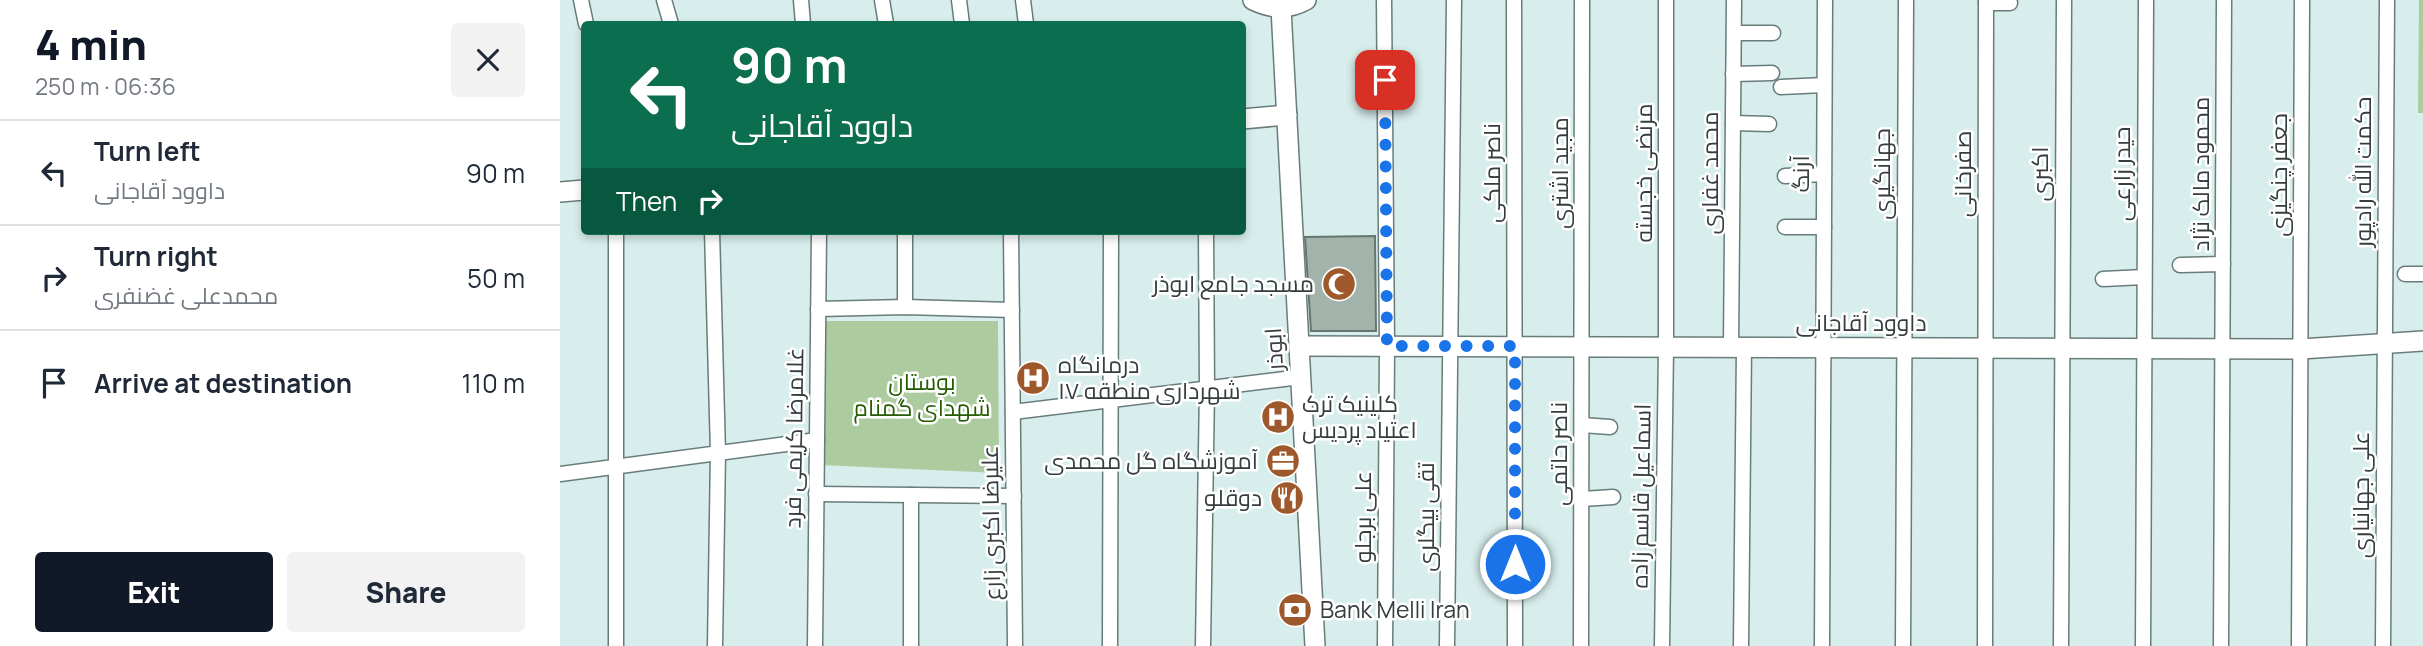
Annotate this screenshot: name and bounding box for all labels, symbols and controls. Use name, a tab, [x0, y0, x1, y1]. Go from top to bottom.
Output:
text: 4 min	[35, 15, 147, 73]
button: close	[451, 23, 525, 97]
text: 90 m	[731, 31, 848, 98]
icon: left	[616, 49, 707, 140]
pin	[1355, 50, 1415, 110]
icon: arrive	[1366, 61, 1404, 99]
text: 250 m · 06:36	[35, 70, 176, 102]
street label: محمود مالک نژاد	[2184, 97, 2216, 251]
street label: حکمت الله رادپور	[2346, 97, 2378, 249]
text: داوود آقاجانی	[731, 103, 913, 147]
street label: مرتضی خجسته	[1627, 104, 1659, 242]
street label: محمد غفاری	[1693, 112, 1725, 234]
street label: جعفر چنگیزی	[2262, 113, 2294, 237]
street label: مجید اشتری	[1543, 117, 1575, 229]
street label: ناصر ملکی	[1475, 123, 1507, 223]
street label: حیدر زارعی	[2105, 127, 2137, 221]
street label: جهانگیری	[1865, 128, 1897, 220]
street label: صفرخانی	[1946, 131, 1978, 217]
text: Turn left	[94, 133, 201, 169]
street label: اکبری	[2023, 147, 2055, 201]
icon: left	[35, 154, 73, 192]
text: 90 m	[466, 155, 525, 191]
street label: آرنگ	[1784, 155, 1816, 193]
text: داوود آقاجانی	[94, 174, 225, 206]
icon: right	[691, 182, 729, 220]
text: Then	[616, 183, 677, 219]
text: Turn right	[94, 238, 218, 274]
icon: right	[35, 259, 73, 297]
text: 50 m	[467, 260, 525, 296]
mosque icon: مسجد جامع ابوذر	[1320, 265, 1358, 303]
place label: مسجد جامع ابوذر	[1150, 267, 1314, 300]
text: محمدعلی غضنفری	[94, 279, 278, 311]
street label: داوود آقاجانی	[1795, 306, 1927, 338]
street label: ابوذر	[1256, 327, 1290, 373]
street label: غلامرضا کریمی فرد	[775, 347, 811, 529]
place label: درمانگاه شهرداری منطقه ۱۷	[1058, 348, 1240, 406]
hospital icon: درمانگاه شهرداری منطقه ۱۷	[1014, 359, 1052, 397]
icon: arrive	[35, 364, 73, 402]
text: Arrive at destination	[94, 365, 352, 401]
text: 110 m	[462, 365, 525, 401]
park label: بوستان شهدای گمنام	[854, 365, 990, 424]
place label: کلینیک ترک اعتیاد پردیس	[1302, 387, 1417, 445]
hospital icon: کلینیک ترک اعتیاد پردیس	[1259, 398, 1297, 436]
street label: ناصر حاتمی	[1542, 402, 1574, 506]
street label: اسماعیل قاسم زاده	[1622, 403, 1659, 589]
street label: علی جهانیاری	[2344, 432, 2376, 558]
office icon: آموزشگاه گل محمدی	[1264, 442, 1302, 480]
place label: آموزشگاه گل محمدی	[1044, 444, 1258, 476]
street label: علیرضا اکبری زارع	[973, 445, 1008, 601]
street label: تقی بیگلری	[1409, 462, 1441, 572]
street label: علی برجلو	[1346, 471, 1378, 563]
restaurant icon: دوقلو	[1268, 479, 1306, 517]
place label: دوقلو	[1204, 481, 1262, 513]
position arrow	[1478, 527, 1552, 601]
button: Exit	[35, 552, 273, 632]
button: Share	[287, 552, 525, 632]
bank icon: Bank Melli Iran	[1276, 591, 1314, 629]
place label: Bank Melli Iran	[1320, 593, 1470, 625]

